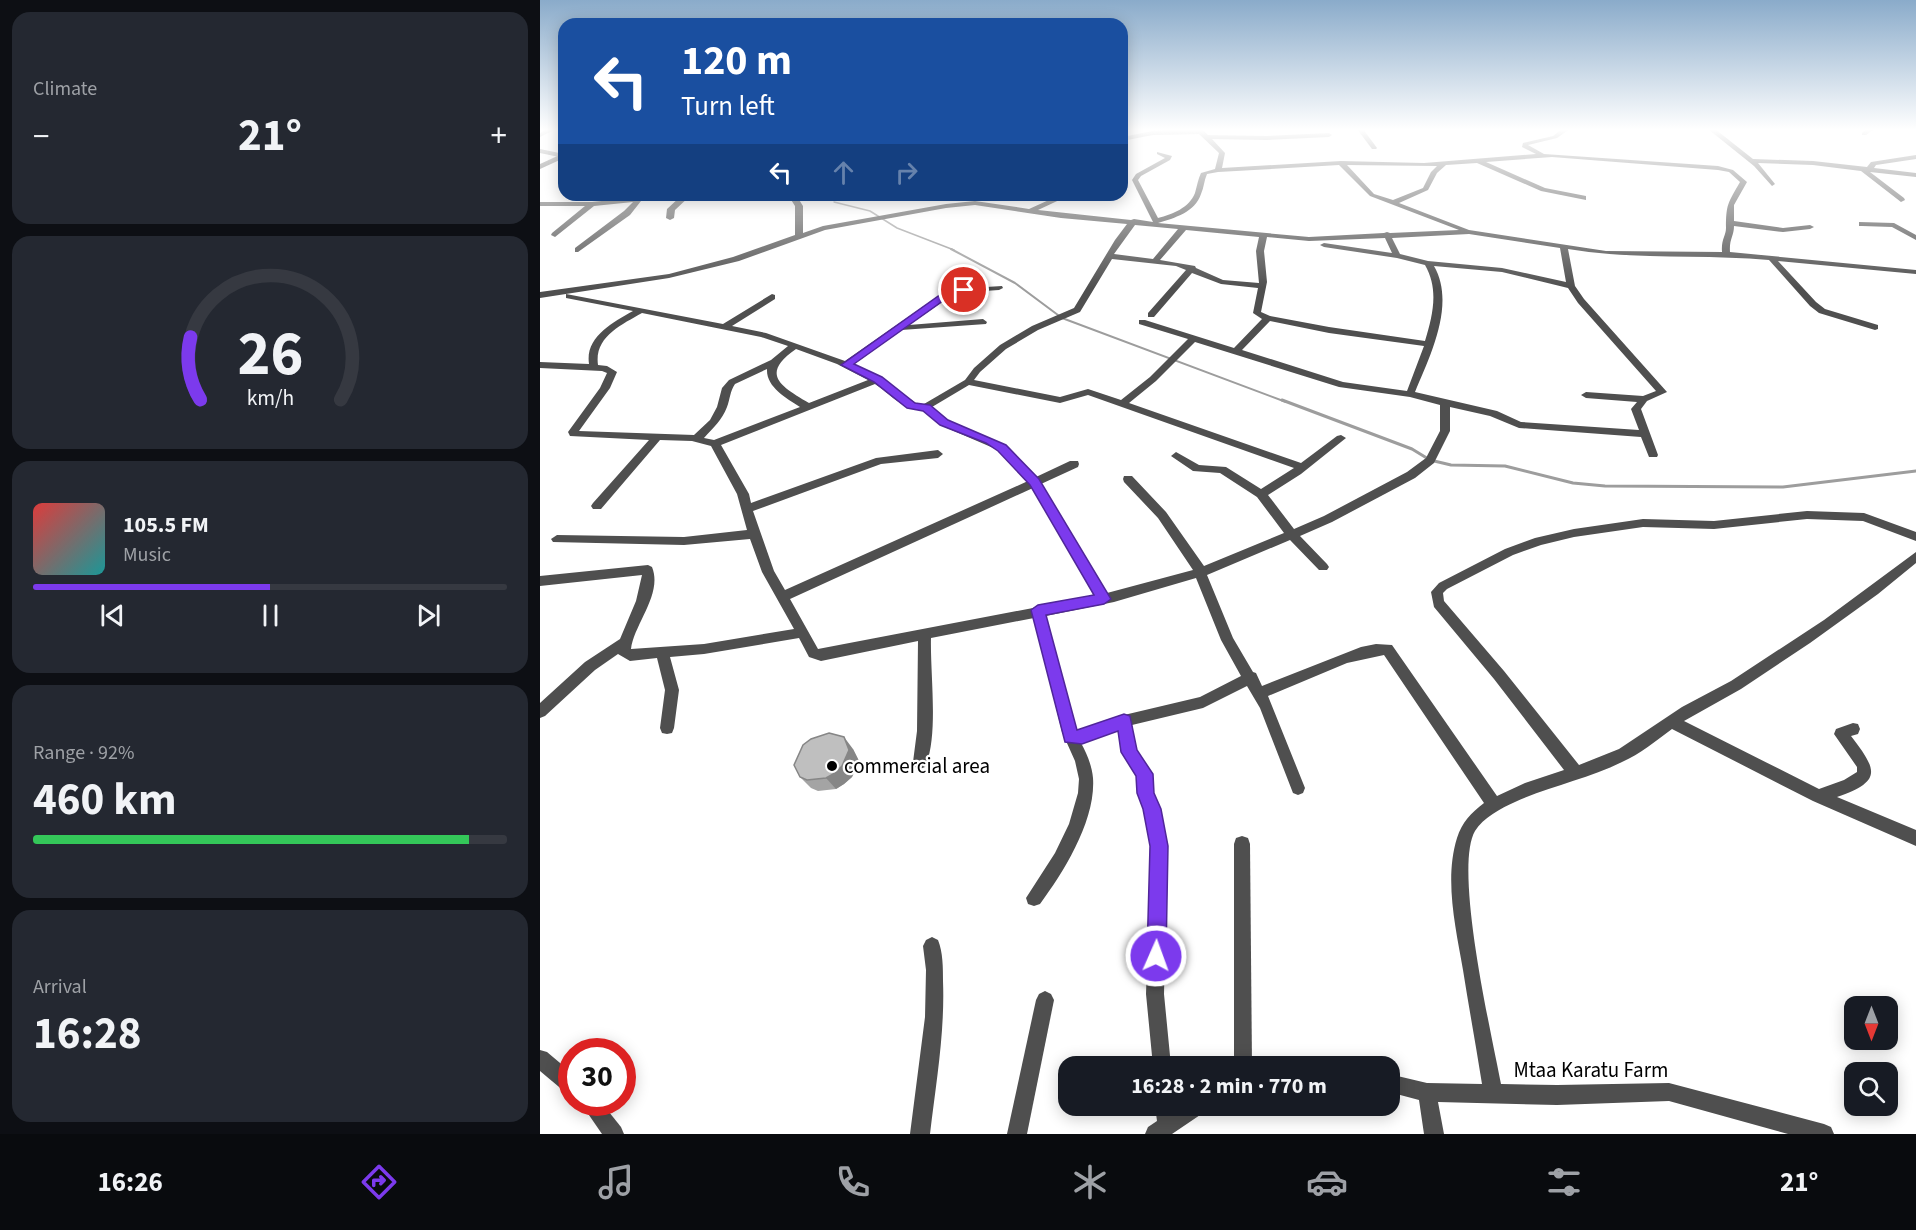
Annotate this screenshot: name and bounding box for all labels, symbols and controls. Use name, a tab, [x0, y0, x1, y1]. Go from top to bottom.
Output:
text: 120 m	[681, 31, 792, 91]
icon: left	[582, 42, 660, 120]
text: Climate	[33, 75, 97, 103]
text: Turn left	[681, 87, 775, 126]
text: 21°	[238, 104, 302, 168]
text: −	[33, 113, 49, 160]
text: +	[491, 113, 507, 160]
icon: left	[764, 156, 797, 189]
icon: ahead	[827, 156, 860, 189]
icon: right	[890, 156, 923, 189]
pin	[938, 264, 989, 315]
icon: arrive	[947, 273, 980, 306]
text: 26	[237, 310, 303, 399]
text: km/h	[246, 383, 294, 414]
text: 105.5 FM	[123, 509, 209, 541]
text: Music	[123, 541, 171, 569]
icon: previous	[96, 599, 129, 632]
icon: pause	[254, 599, 287, 632]
icon: next	[412, 599, 445, 632]
text: Range · 92%	[33, 739, 134, 767]
place label: commercial area	[844, 751, 990, 781]
marker: commercial area	[825, 759, 839, 773]
text: 460 km	[33, 768, 177, 832]
position arrow	[1124, 924, 1188, 988]
text: Arrival	[33, 973, 87, 1001]
north arrow	[1844, 996, 1898, 1050]
map controls	[1844, 996, 1898, 1116]
text: 16:28	[33, 1002, 142, 1066]
speed limit sign: 30	[558, 1038, 636, 1116]
street label: Mtaa Karatu Farm	[1514, 1055, 1668, 1085]
button: search	[1844, 1062, 1898, 1116]
text: 16:28 · 2 min · 770 m	[1131, 1070, 1327, 1102]
icon: directions	[358, 1161, 400, 1203]
icon: music	[595, 1161, 637, 1203]
icon: phone	[832, 1161, 874, 1203]
icon: climate	[1069, 1161, 1111, 1203]
icon: car	[1306, 1161, 1348, 1203]
icon: filters	[1543, 1161, 1585, 1203]
text: 16:26	[98, 1163, 163, 1202]
text: 21°	[1780, 1163, 1818, 1202]

